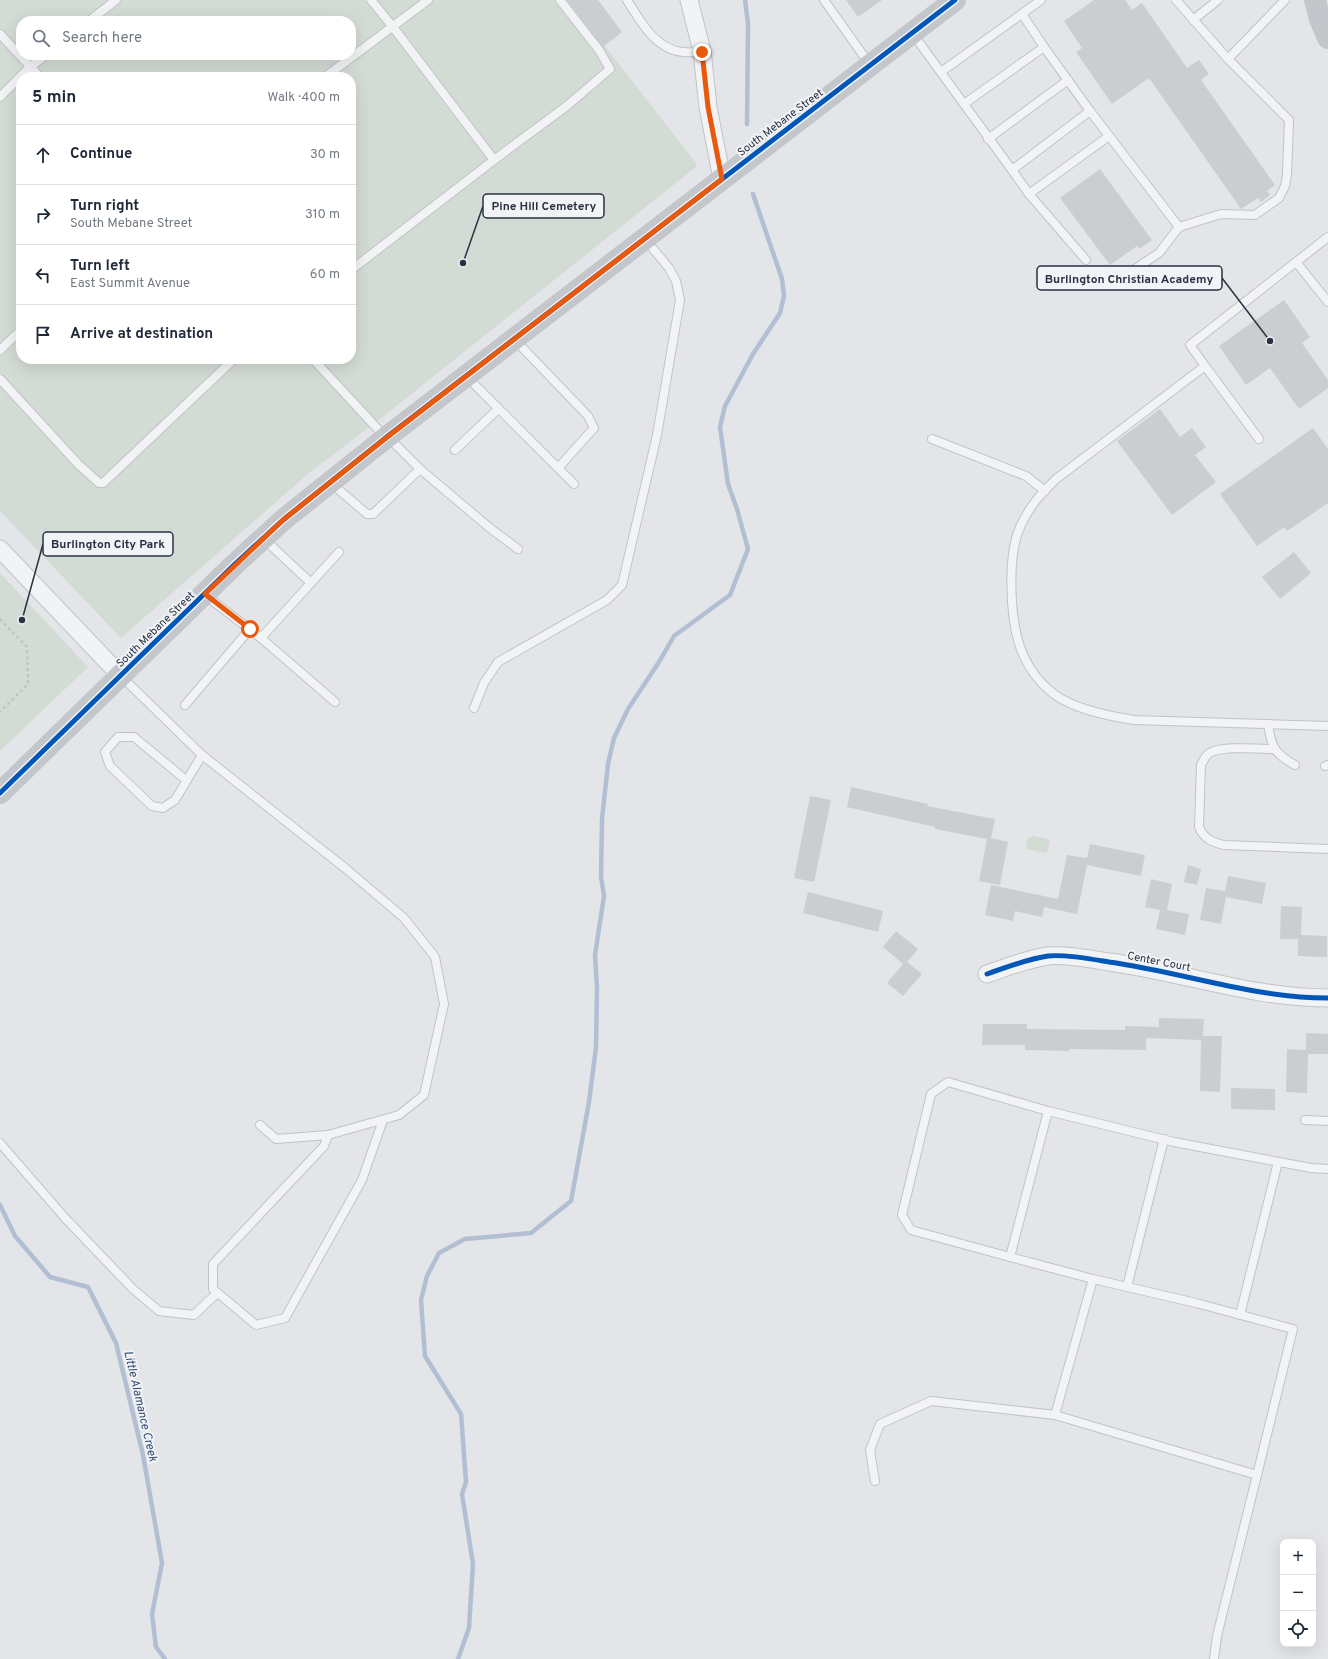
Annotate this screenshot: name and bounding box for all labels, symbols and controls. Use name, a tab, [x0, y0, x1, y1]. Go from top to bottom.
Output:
search box	[16, 16, 356, 60]
icon: search	[30, 27, 52, 49]
text: Search here	[62, 29, 142, 48]
route end	[693, 43, 711, 61]
street label: South Mebane Street	[735, 86, 826, 160]
text: 5 min	[32, 87, 76, 109]
text: Walk · 400 m	[267, 90, 340, 106]
icon: ahead	[32, 144, 54, 166]
text: Continue	[70, 145, 132, 164]
text: 30 m	[310, 147, 340, 163]
callout: Pine Hill Cemetery	[483, 194, 604, 218]
text: Turn right	[70, 197, 139, 216]
text: Pine Hill Cemetery	[492, 199, 597, 215]
icon: right	[32, 204, 54, 226]
text: 310 m	[305, 207, 340, 223]
text: South Mebane Street	[70, 216, 192, 232]
text: Turn left	[70, 257, 130, 276]
icon: left	[32, 264, 54, 286]
callout: Burlington Christian Academy	[1037, 266, 1222, 290]
text: 60 m	[310, 267, 340, 283]
text: Burlington Christian Academy	[1045, 272, 1213, 288]
text: East Summit Avenue	[70, 276, 190, 292]
icon: arrive	[32, 324, 54, 346]
text: Arrive at destination	[70, 325, 213, 344]
callout: Burlington City Park	[43, 532, 173, 556]
text: Burlington City Park	[51, 537, 165, 553]
street label: South Mebane Street	[114, 589, 198, 671]
route start	[241, 620, 259, 638]
street label: Center Court	[1126, 949, 1192, 975]
water label: Little Alamance Creek	[119, 1349, 161, 1464]
map controls	[1280, 1539, 1316, 1647]
button: +	[1280, 1539, 1316, 1575]
button: −	[1280, 1575, 1316, 1611]
button: locate	[1280, 1611, 1316, 1647]

